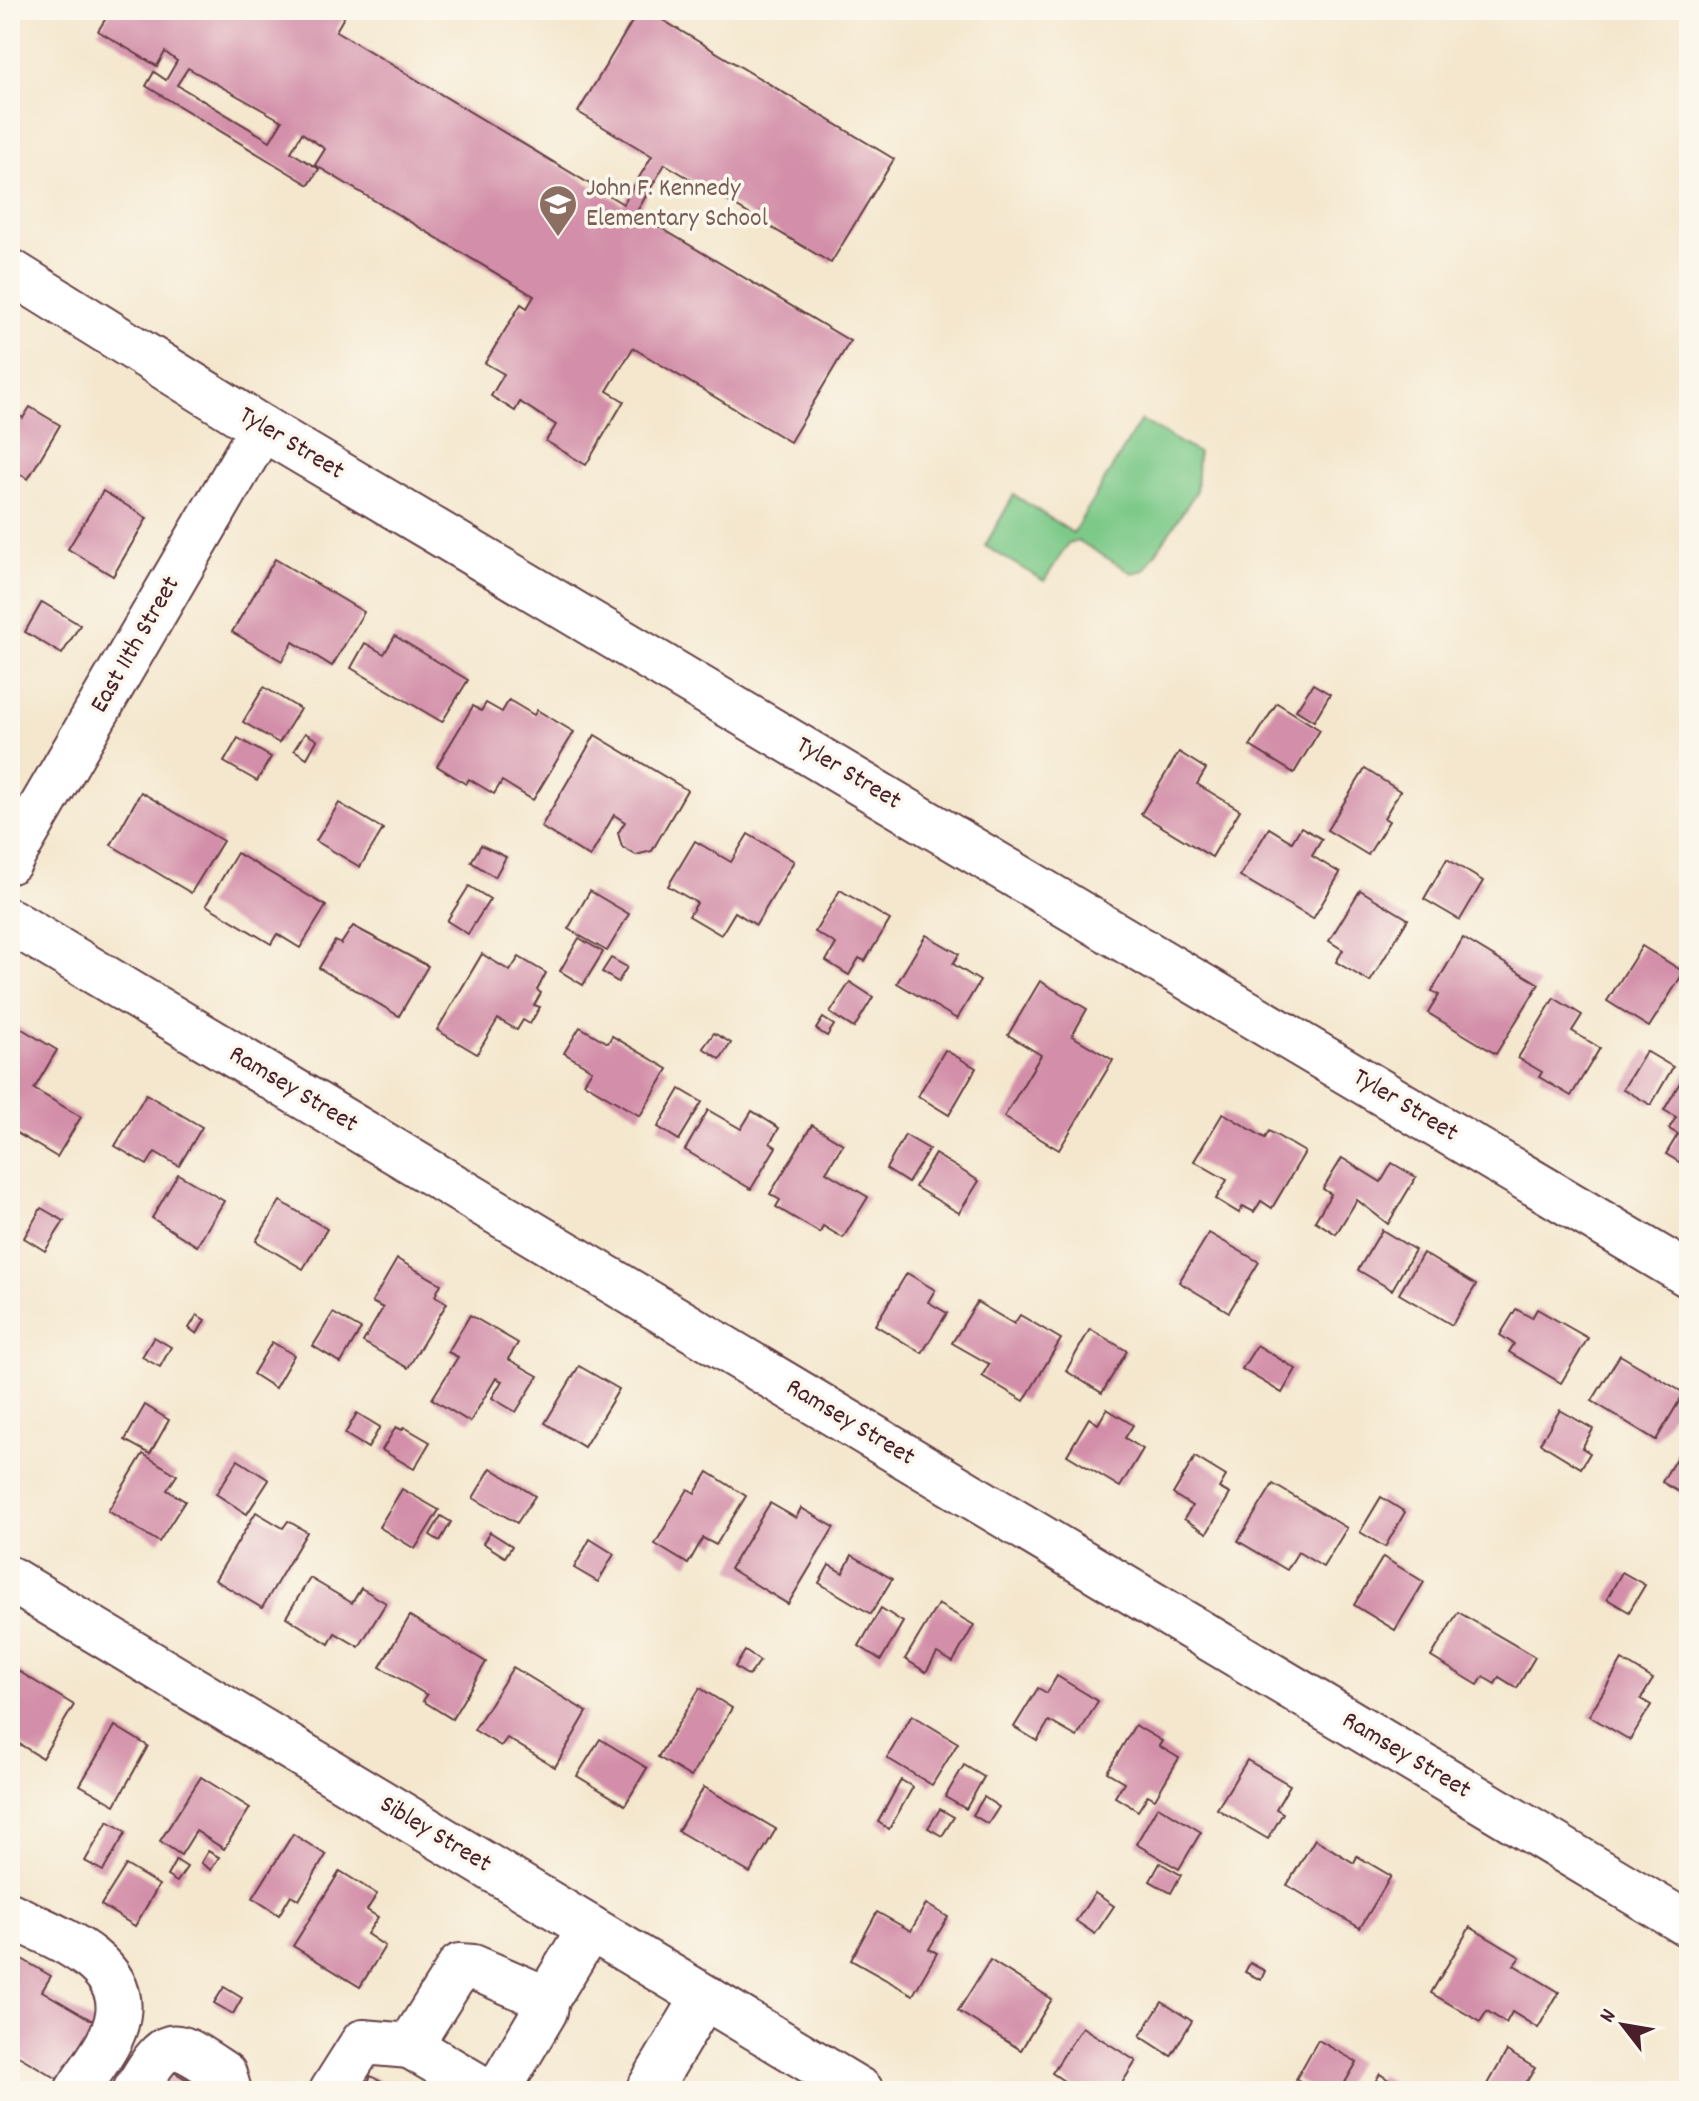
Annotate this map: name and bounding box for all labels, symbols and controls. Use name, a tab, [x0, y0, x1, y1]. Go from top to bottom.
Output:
place label: John F. Kennedy Elementary School	[586, 171, 768, 238]
school or university icon: John F. Kennedy Elementary School	[537, 183, 579, 238]
street label: Tyler Street	[231, 398, 351, 490]
street label: East 11th Street	[82, 569, 190, 720]
street label: Tyler Street	[788, 728, 908, 820]
street label: Ramsey Street	[221, 1037, 365, 1143]
street label: Tyler Street	[1345, 1060, 1465, 1152]
street label: Ramsey Street	[778, 1370, 922, 1476]
street label: Ramsey Street	[1334, 1703, 1478, 1809]
street label: Sibley Street	[372, 1787, 498, 1883]
north arrow	[1583, 1985, 1663, 2065]
text: N	[1593, 2004, 1625, 2029]

